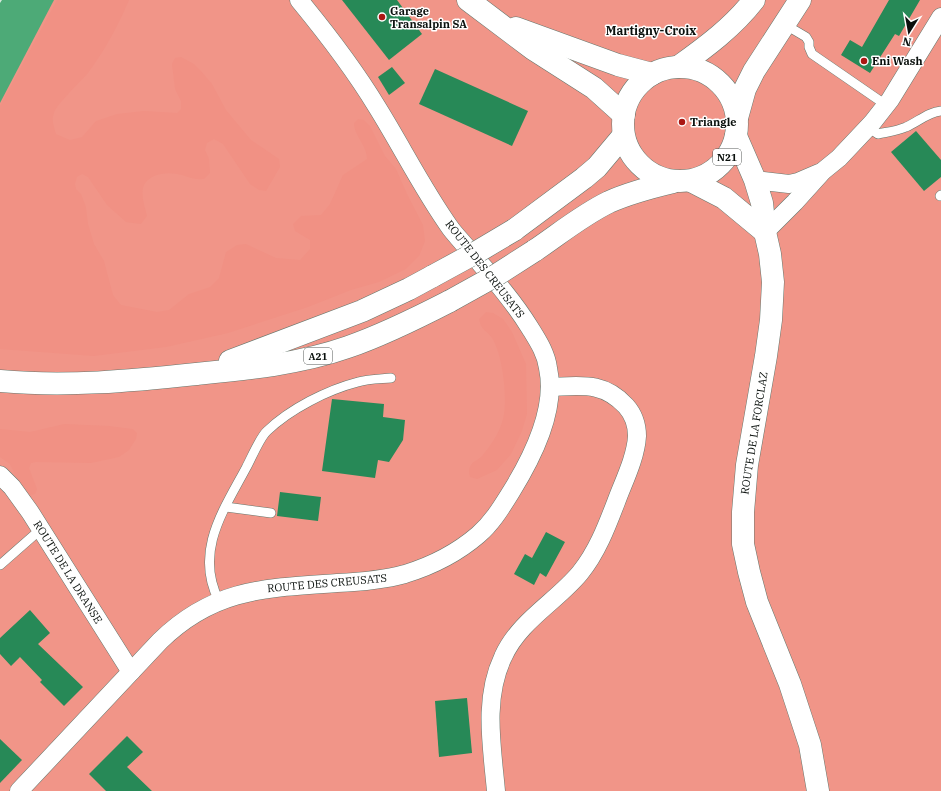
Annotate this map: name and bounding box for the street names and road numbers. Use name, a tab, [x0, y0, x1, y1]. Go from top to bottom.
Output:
road number: N21	[713, 149, 741, 165]
street label: ROUTE DES CREUSATS	[442, 217, 528, 321]
road number: A21	[304, 348, 332, 364]
street label: ROUTE DE LA FORCLAZ	[737, 371, 771, 495]
street label: ROUTE DE LA DRANSE	[31, 518, 105, 626]
street label: ROUTE DES CREUSATS	[266, 571, 388, 595]

